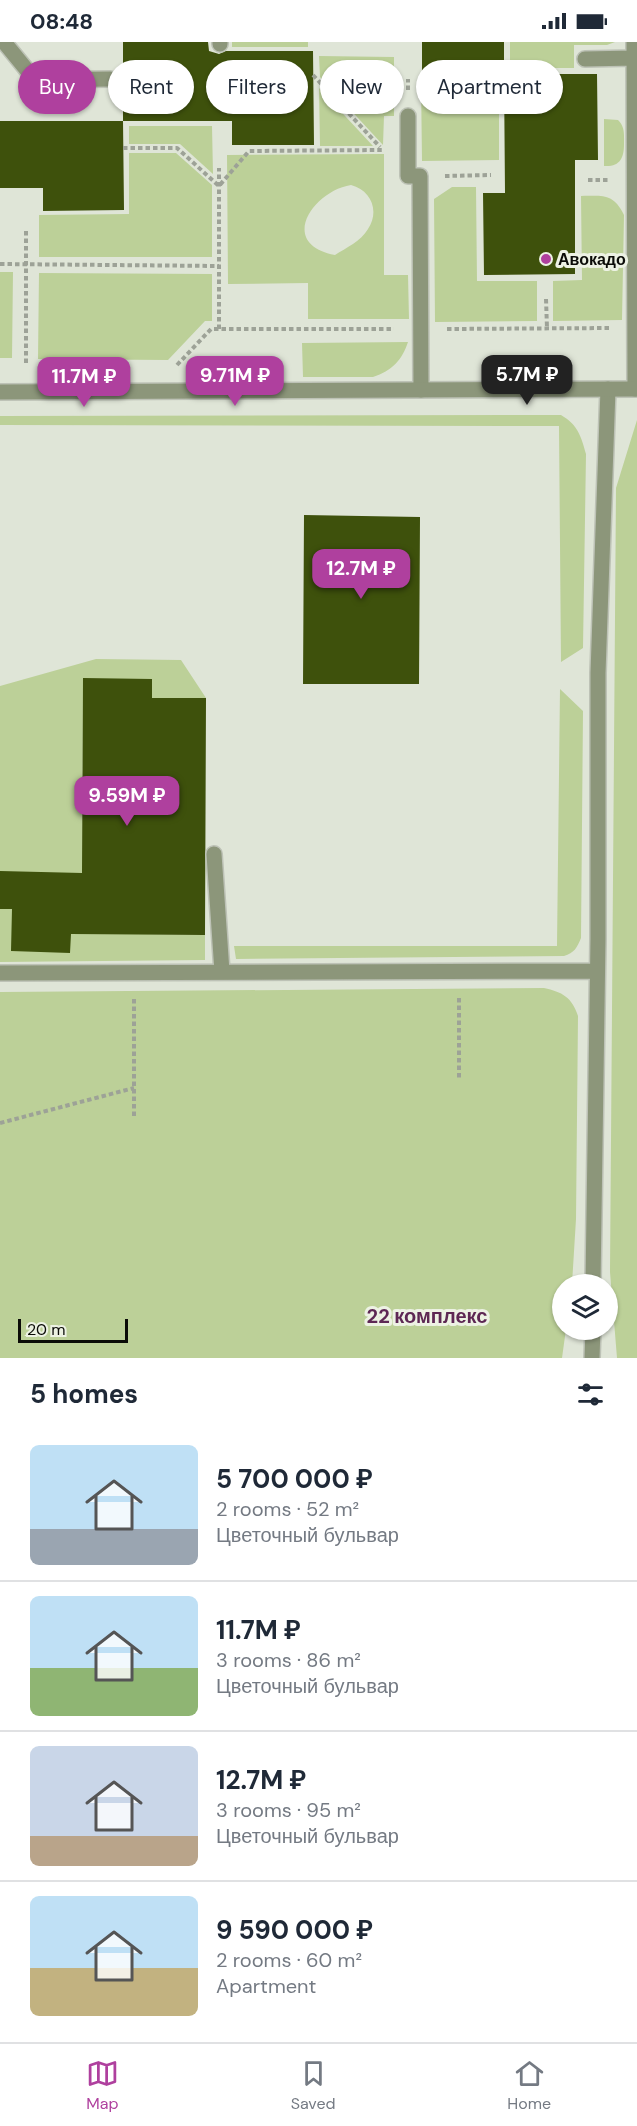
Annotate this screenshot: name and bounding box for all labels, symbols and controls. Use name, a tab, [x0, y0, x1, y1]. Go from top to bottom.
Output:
text: 08:48	[30, 7, 93, 36]
chip: Buy	[18, 60, 96, 114]
chip: Rent	[108, 60, 194, 114]
chip: Filters	[206, 60, 308, 114]
chip: New	[320, 60, 404, 114]
chip: Apartment	[416, 60, 563, 114]
place label: Авокадо	[558, 249, 626, 270]
marker: Авокадо	[539, 252, 553, 266]
pin: 5.7M ₽	[478, 355, 576, 406]
pin: 9.71M ₽	[180, 356, 290, 407]
pin: 11.7M ₽	[29, 357, 139, 408]
text: 5.7M ₽	[495, 361, 559, 387]
text: 9.71M ₽	[200, 362, 270, 388]
text: 11.7M ₽	[51, 363, 117, 389]
pin: 12.7M ₽	[306, 549, 416, 600]
text: 12.7M ₽	[326, 555, 396, 581]
pin: 9.59M ₽	[72, 776, 182, 827]
text: 9.59M ₽	[88, 782, 166, 808]
map controls	[552, 1274, 618, 1340]
button: layers	[552, 1274, 618, 1340]
district label: 22 комплекс	[367, 1303, 487, 1329]
scale bar	[18, 1316, 128, 1344]
text: 20 m	[27, 1319, 66, 1340]
text: 5 homes	[30, 1377, 138, 1411]
icon: filters	[574, 1378, 607, 1411]
text: 5 700 000 ₽	[216, 1462, 373, 1496]
icon: home	[78, 1469, 150, 1541]
text: 2 rooms · 52 m²	[216, 1496, 359, 1522]
text: Цветочный бульвар	[216, 1522, 399, 1548]
text: 11.7M ₽	[216, 1613, 301, 1647]
icon: home	[78, 1620, 150, 1692]
text: 3 rooms · 86 m²	[216, 1647, 361, 1673]
text: Цветочный бульвар	[216, 1673, 399, 1699]
text: 12.7M ₽	[216, 1763, 306, 1797]
icon: home	[78, 1770, 150, 1842]
text: 3 rooms · 95 m²	[216, 1797, 361, 1823]
text: Цветочный бульвар	[216, 1823, 399, 1849]
text: 9 590 000 ₽	[216, 1913, 373, 1947]
icon: home	[78, 1920, 150, 1992]
text: 2 rooms · 60 m²	[216, 1947, 362, 1973]
text: Apartment	[216, 1973, 316, 1999]
tab: Map	[86, 2057, 119, 2114]
tab: Saved	[291, 2057, 336, 2114]
tab: Home	[507, 2057, 551, 2114]

